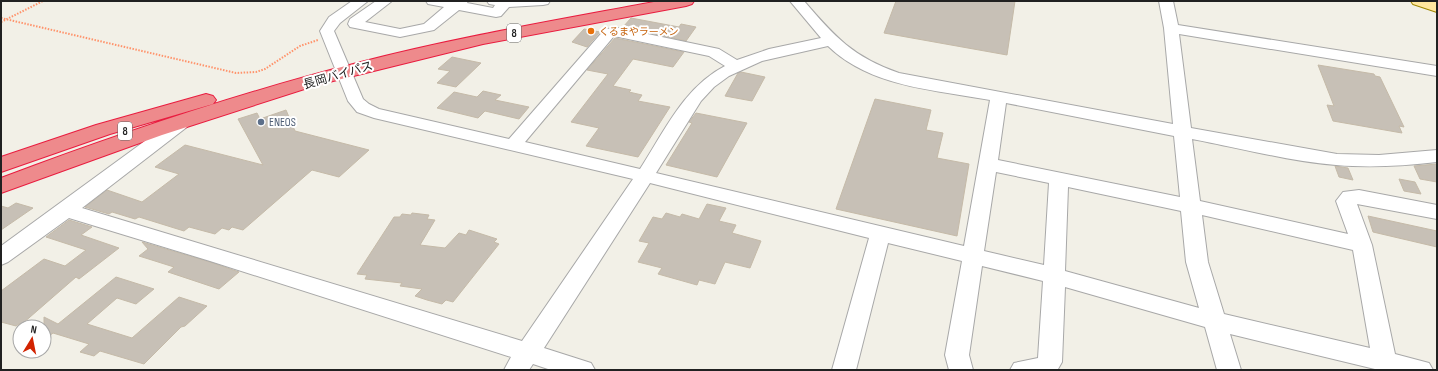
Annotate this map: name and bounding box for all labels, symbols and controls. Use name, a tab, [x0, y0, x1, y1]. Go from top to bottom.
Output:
road number: 8	[507, 24, 521, 42]
marker: くるまやラーメン	[586, 26, 596, 36]
place label: くるまやラーメン	[599, 26, 678, 38]
street label: 長岡バイパス	[302, 58, 375, 93]
place label: ENEOS	[269, 115, 296, 130]
marker: ENEOS	[256, 117, 266, 127]
road number: 8	[118, 122, 132, 140]
north arrow	[12, 319, 52, 359]
text: N	[30, 323, 38, 337]

